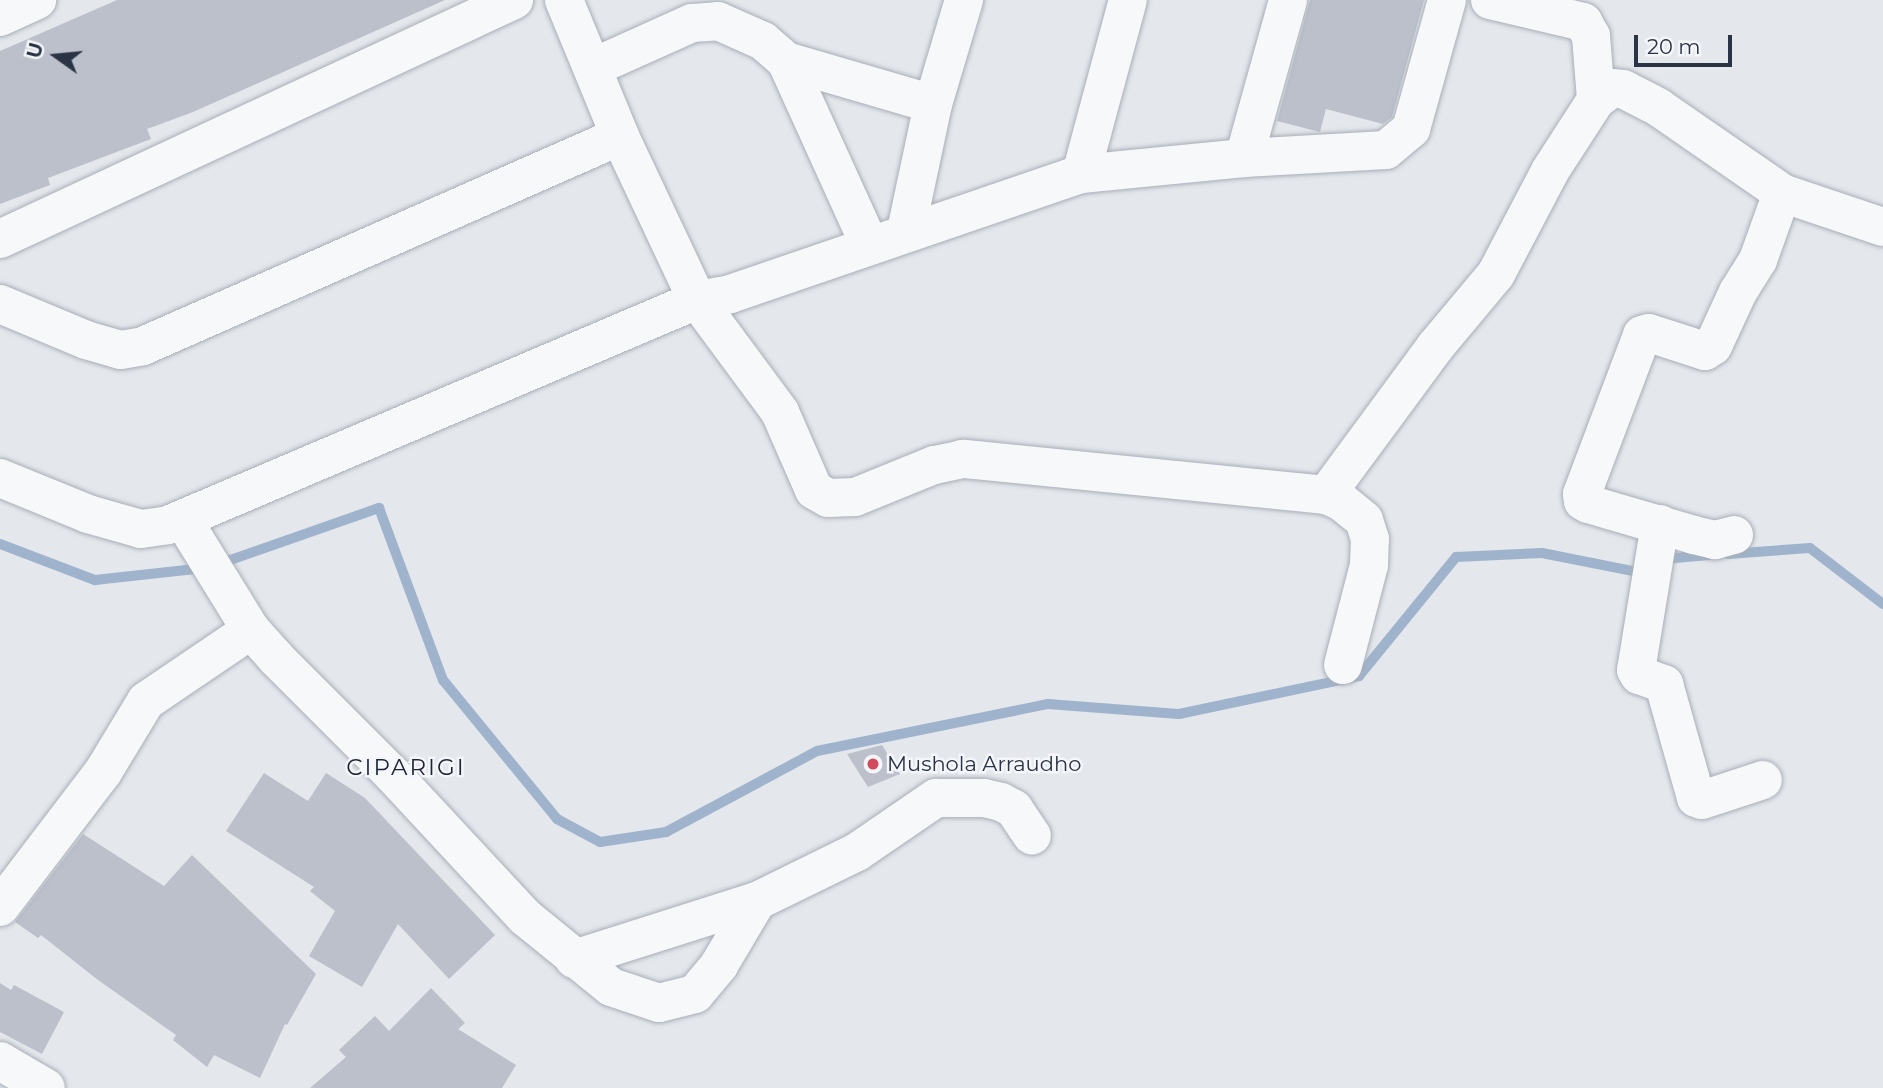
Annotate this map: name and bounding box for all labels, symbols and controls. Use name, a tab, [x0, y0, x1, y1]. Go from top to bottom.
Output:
north arrow	[21, 21, 91, 91]
scale bar	[1638, 21, 1736, 65]
text: 20 m	[1647, 34, 1701, 59]
text: U	[22, 40, 48, 61]
place label: Mushola Arraudho	[887, 751, 1081, 777]
district label: CIPARIGI	[347, 753, 465, 781]
marker: Mushola Arraudho	[865, 756, 881, 772]

